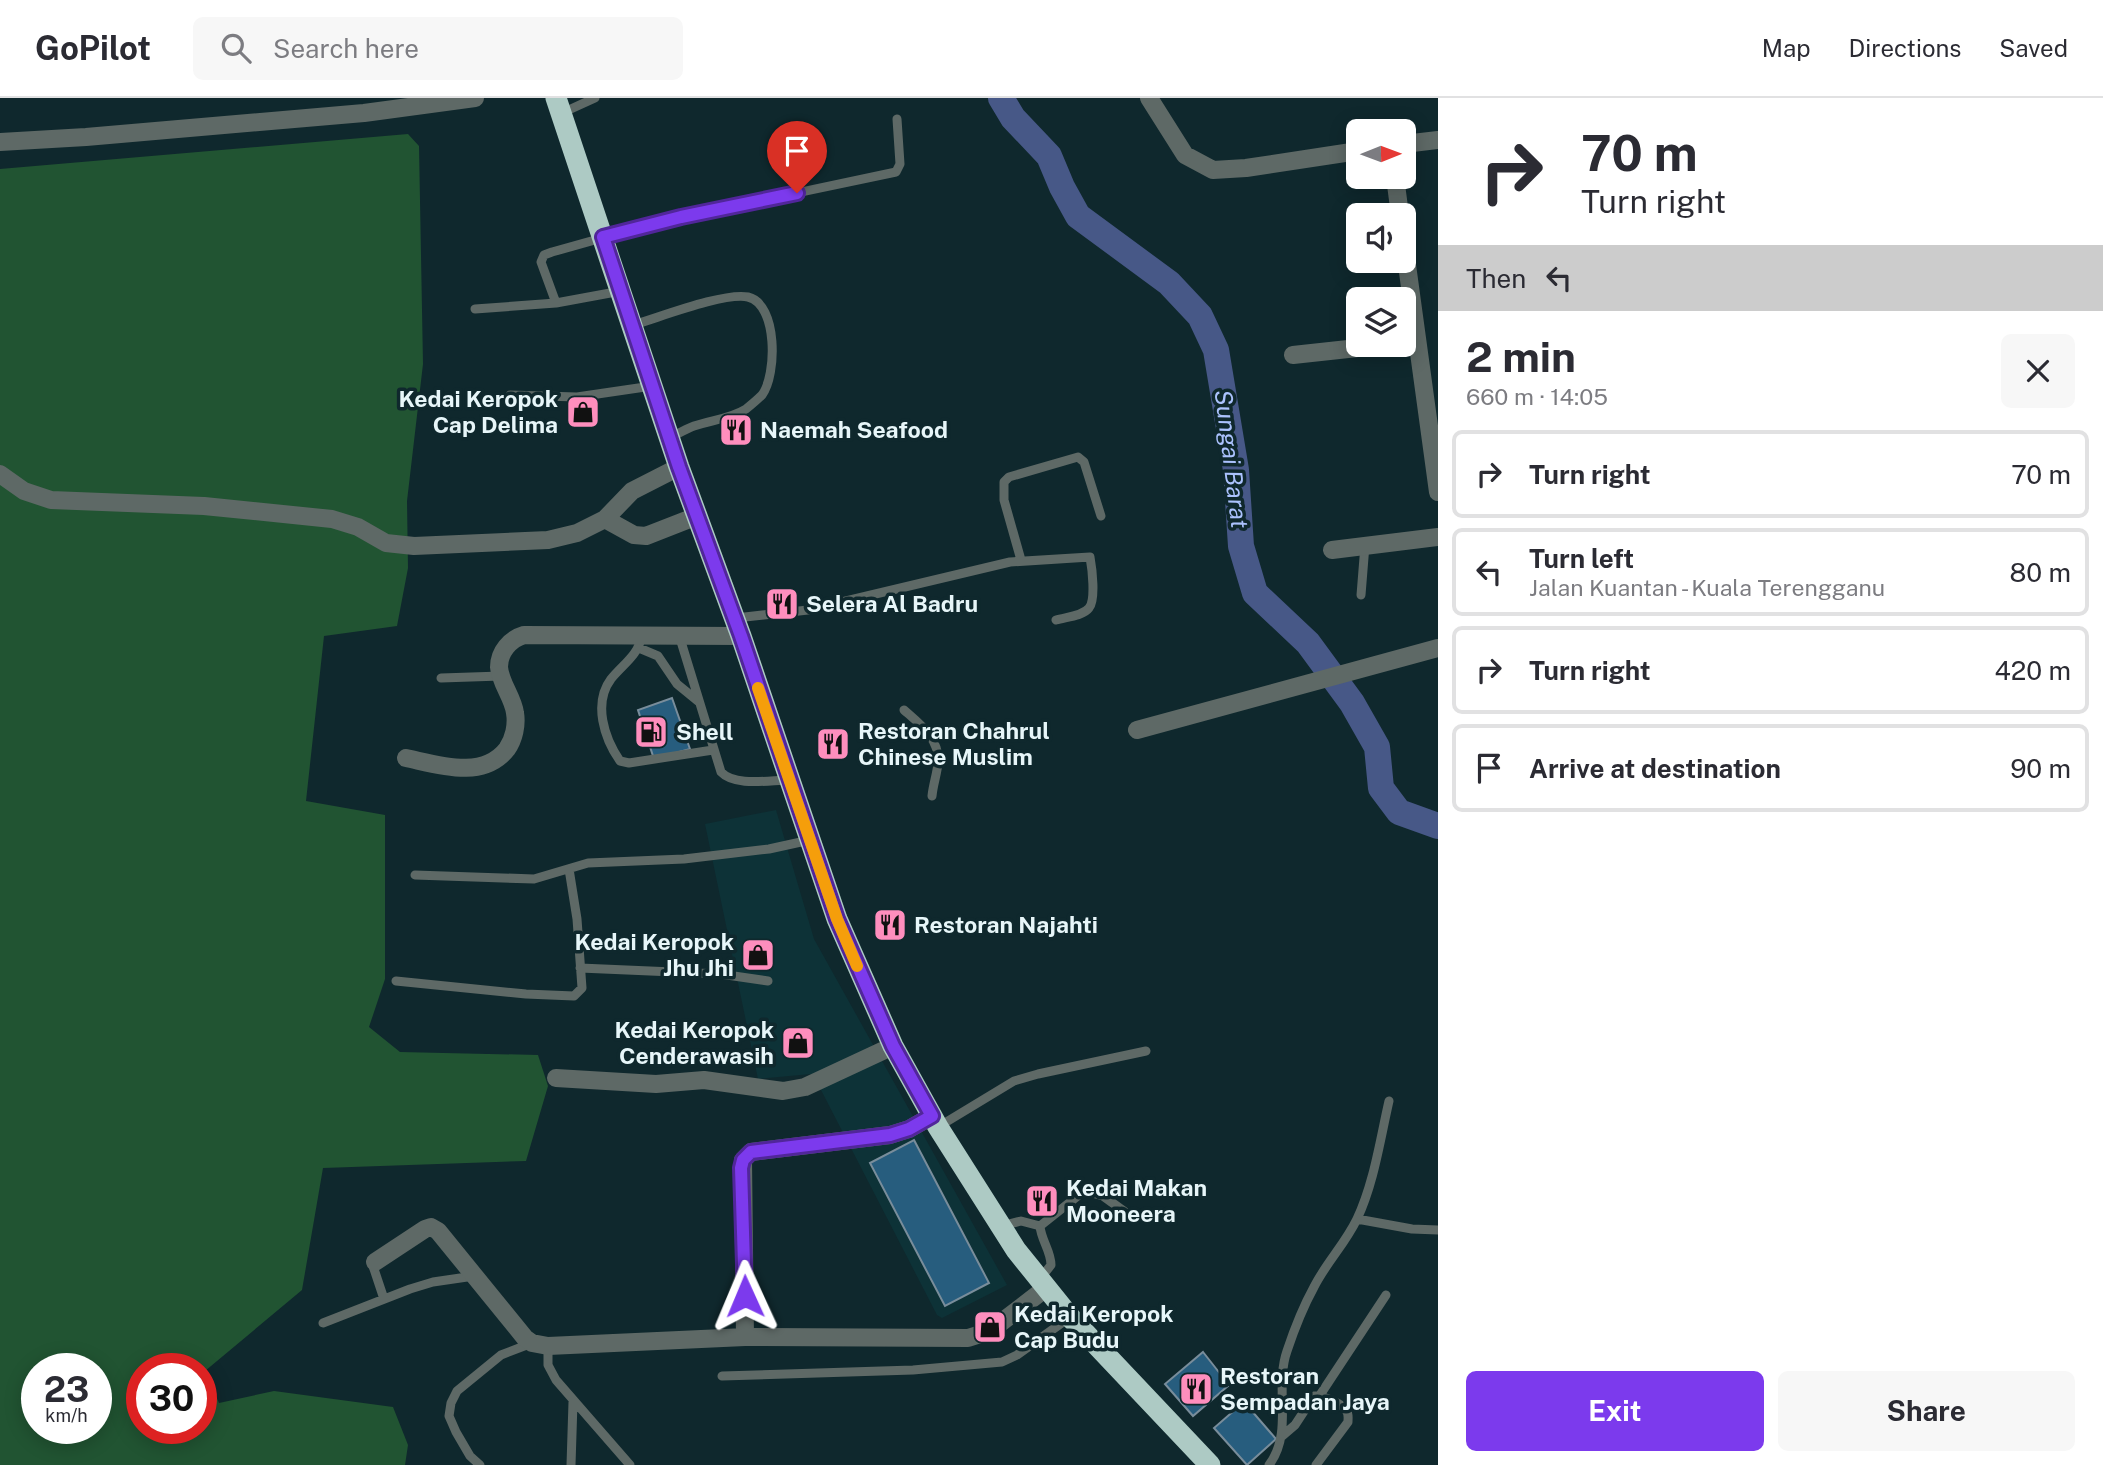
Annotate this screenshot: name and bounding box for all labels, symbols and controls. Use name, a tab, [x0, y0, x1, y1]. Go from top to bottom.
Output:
search box	[193, 17, 683, 80]
text: GoPilot	[35, 29, 151, 67]
icon: search	[217, 29, 255, 67]
text: Search here	[273, 33, 419, 64]
text: Map	[1762, 34, 1811, 62]
text: Directions	[1849, 34, 1961, 62]
text: Saved	[1999, 34, 2068, 62]
north arrow	[1346, 119, 1416, 189]
map controls	[1346, 119, 1416, 357]
pin	[767, 121, 827, 193]
text: 70 m	[1581, 124, 1698, 182]
icon: right	[1466, 126, 1557, 217]
icon: arrive	[778, 132, 816, 170]
text: Turn right	[1581, 183, 1726, 220]
button: sound	[1346, 203, 1416, 273]
icon: left	[1540, 259, 1578, 297]
text: Then	[1466, 263, 1526, 294]
button: layers	[1346, 287, 1416, 357]
text: 2 min	[1466, 332, 1576, 381]
button: close	[2001, 334, 2075, 408]
text: 660 m · 14:05	[1466, 383, 1608, 410]
place label: Kedai Keropok Cap Delima	[398, 385, 558, 438]
water label: Sungai Barat	[1210, 388, 1254, 530]
shop icon: Kedai Keropok Cap Delima	[564, 393, 602, 431]
restaurant icon: Naemah Seafood	[717, 411, 755, 449]
place label: Naemah Seafood	[760, 416, 948, 443]
icon: right	[1470, 455, 1508, 493]
text: Turn right	[1529, 459, 1651, 490]
text: 70 m	[2011, 459, 2071, 490]
text: Turn left	[1529, 543, 1634, 574]
icon: left	[1470, 553, 1508, 591]
text: 80 m	[2010, 557, 2071, 588]
text: Jalan Kuantan - Kuala Terengganu	[1529, 574, 1885, 601]
restaurant icon: Selera Al Badru	[763, 585, 801, 623]
place label: Selera Al Badru	[806, 590, 978, 617]
icon: right	[1470, 651, 1508, 689]
text: Turn right	[1529, 655, 1651, 686]
text: 420 m	[1994, 655, 2071, 686]
fuel station icon: Shell	[632, 713, 670, 751]
place label: Restoran Chahrul Chinese Muslim	[858, 717, 1050, 770]
place label: Shell	[676, 718, 734, 745]
restaurant icon: Restoran Chahrul Chinese Muslim	[814, 725, 852, 763]
icon: arrive	[1470, 749, 1508, 787]
text: Arrive at destination	[1529, 753, 1781, 784]
text: 90 m	[2010, 753, 2071, 784]
restaurant icon: Restoran Najahti	[871, 906, 909, 944]
place label: Restoran Najahti	[914, 911, 1098, 938]
place label: Kedai Keropok Jhu Jhi	[574, 928, 734, 981]
shop icon: Kedai Keropok Jhu Jhi	[739, 936, 777, 974]
place label: Kedai Keropok Cenderawasih	[614, 1016, 774, 1069]
shop icon: Kedai Keropok Cenderawasih	[779, 1024, 817, 1062]
place label: Kedai Makan Mooneera	[1066, 1174, 1207, 1227]
restaurant icon: Kedai Makan Mooneera	[1023, 1182, 1061, 1220]
position arrow	[708, 1259, 782, 1333]
place label: Kedai Keropok Cap Budu	[1014, 1300, 1174, 1353]
shop icon: Kedai Keropok Cap Budu	[971, 1308, 1009, 1346]
speed limit sign: 30	[126, 1353, 217, 1444]
place label: Restoran Sempadan Jaya	[1220, 1362, 1390, 1415]
text: 23	[44, 1369, 89, 1410]
restaurant icon: Restoran Sempadan Jaya	[1177, 1370, 1215, 1408]
button: Exit	[1466, 1371, 1764, 1451]
button: Share	[1778, 1371, 2075, 1451]
text: km/h	[45, 1405, 88, 1426]

